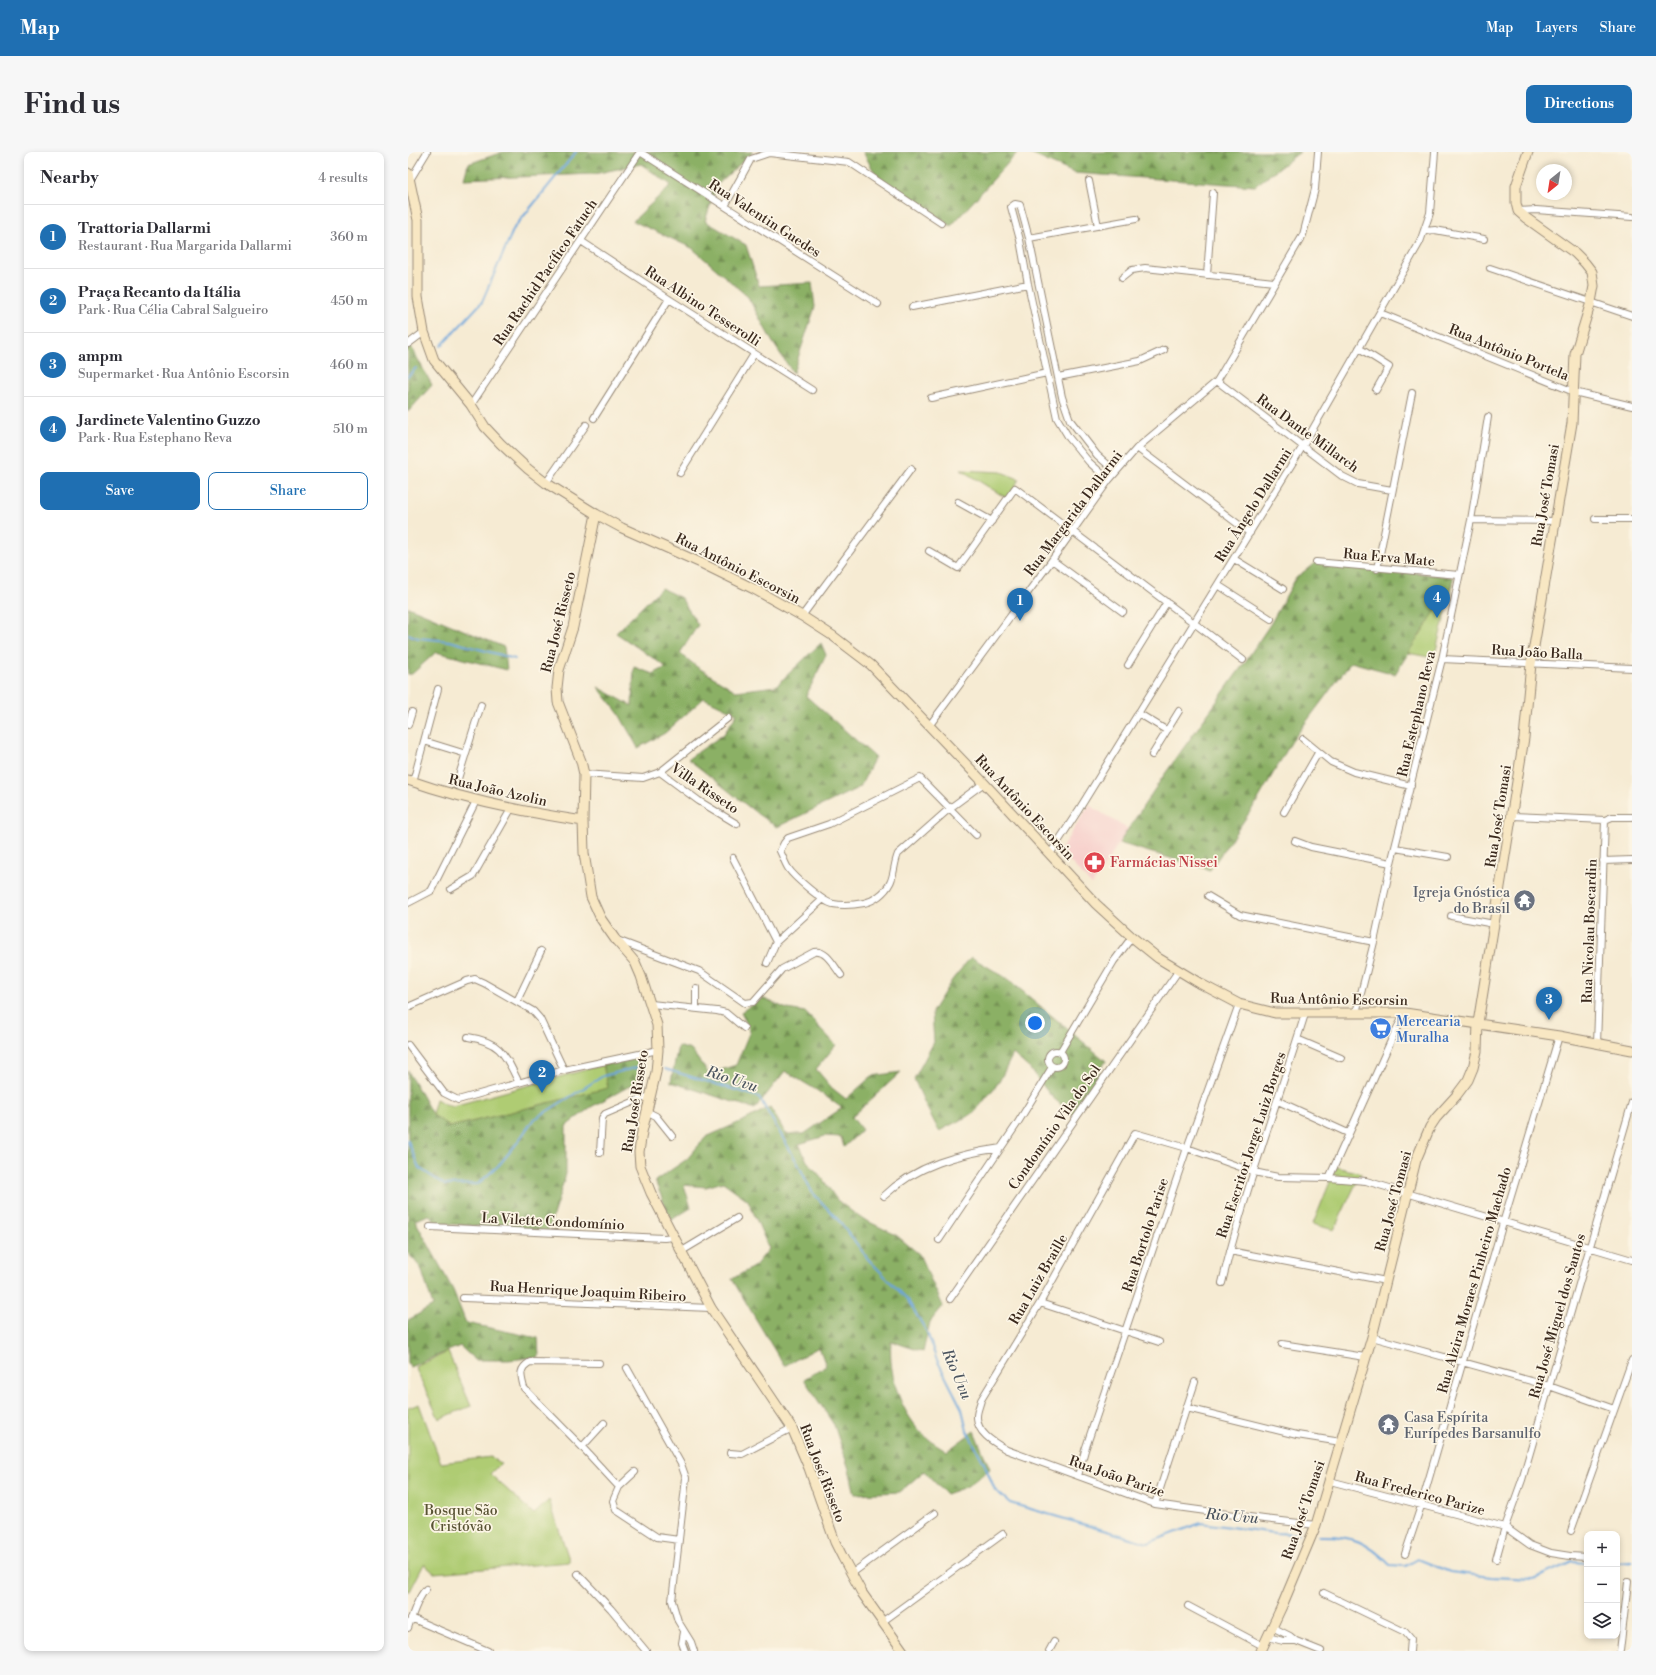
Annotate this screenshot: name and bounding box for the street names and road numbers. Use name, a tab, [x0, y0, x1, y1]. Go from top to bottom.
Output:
street label: Rua Valentin Guedes	[705, 176, 824, 262]
street label: Rua Rachid Pacífico Fatuch	[490, 195, 602, 349]
street label: Rua Albino Tesserolli	[641, 263, 764, 351]
street label: Rua Antônio Portela	[1446, 321, 1572, 386]
street label: Rua Dante Millarch	[1253, 391, 1363, 477]
street label: Rua José Tomasi	[1528, 442, 1564, 548]
street label: Rua Ângelo Dallarmi	[1210, 444, 1296, 566]
street label: Rua Margarida Dallarmi	[1021, 447, 1127, 580]
street label: Rua Antônio Escorsin	[672, 530, 804, 608]
street label: Rua Erva Mate	[1342, 545, 1436, 571]
street label: Rua José Risseto	[538, 570, 580, 675]
street label: Rua João Balla	[1491, 642, 1584, 664]
street label: Rua Estephano Reva	[1394, 649, 1440, 779]
street label: Rua Antônio Escorsin	[971, 751, 1078, 865]
street label: Villa Risseto	[666, 759, 742, 818]
street label: Rua José Tomasi	[1482, 763, 1516, 869]
street label: Rua João Azolin	[447, 771, 549, 811]
street label: Rua Nicolau Boscardin	[1578, 858, 1602, 1004]
street label: Rua Antônio Escorsin	[1270, 990, 1409, 1010]
street label: Rua José Risseto	[619, 1048, 653, 1154]
street label: Rua Escritor Jorge Luiz Borges	[1213, 1050, 1291, 1241]
street label: Condomínio Vila do Sol	[1005, 1061, 1105, 1194]
street label: Rua José Tomasi	[1372, 1148, 1416, 1254]
street label: Rua Alzira Moraes Pinheiro Machado	[1434, 1165, 1516, 1396]
street label: Rua Bortolo Parise	[1119, 1176, 1173, 1295]
street label: La Vilette Condomínio	[481, 1209, 625, 1235]
street label: Rua Luiz Braille	[1006, 1231, 1072, 1328]
street label: Rua José Miguel dos Santos	[1526, 1232, 1590, 1401]
street label: Rua Henrique Joaquim Ribeiro	[489, 1278, 687, 1306]
street label: Rua José Risseto	[795, 1422, 849, 1525]
street label: Rua João Parize	[1066, 1452, 1167, 1502]
street label: Rua José Tomasi	[1278, 1458, 1330, 1562]
street label: Rua Frederico Parize	[1353, 1468, 1487, 1520]

